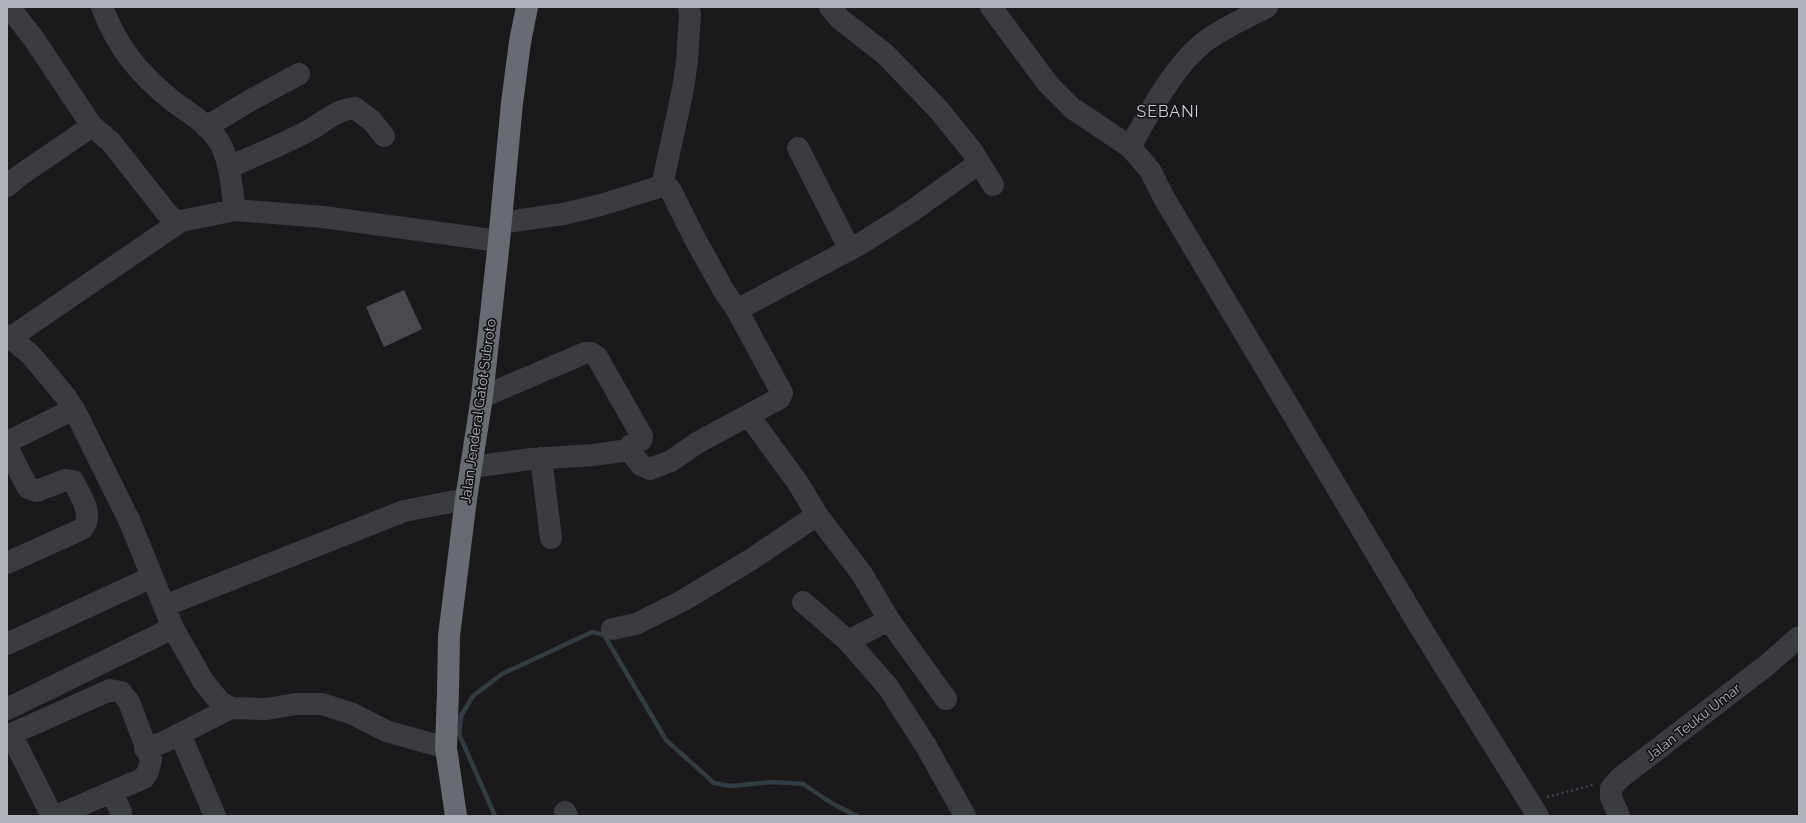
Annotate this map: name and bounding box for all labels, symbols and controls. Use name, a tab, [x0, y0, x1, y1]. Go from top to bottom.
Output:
district label: SEBANI	[1136, 102, 1200, 121]
street label: Jalan Jenderal Gatot Subroto	[457, 318, 499, 504]
street label: Jalan Teuku Umar	[1642, 680, 1744, 764]

